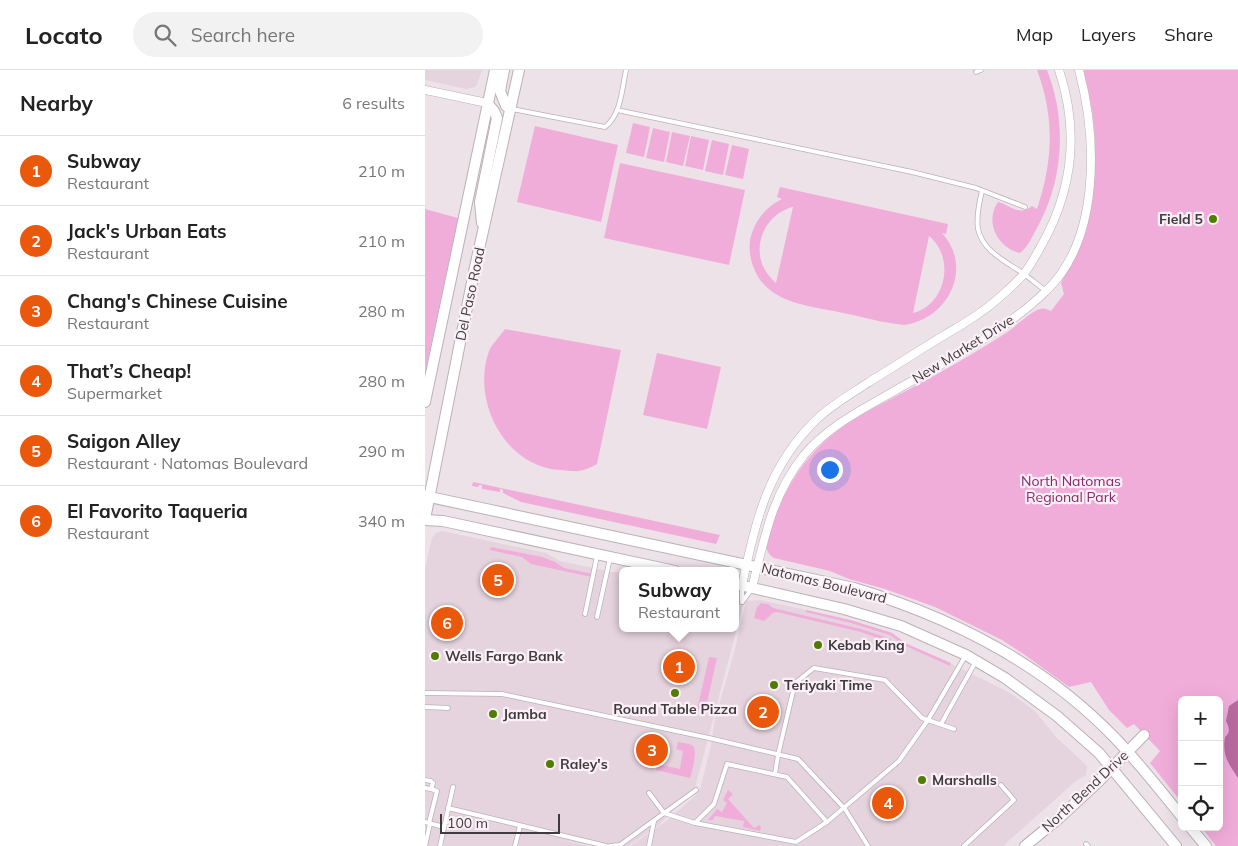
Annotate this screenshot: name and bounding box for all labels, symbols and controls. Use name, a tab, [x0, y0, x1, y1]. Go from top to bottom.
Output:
search box	[133, 12, 483, 57]
text: Locato	[25, 20, 103, 50]
icon: search	[151, 21, 179, 49]
text: Search here	[191, 23, 295, 47]
text: Map	[1016, 23, 1053, 46]
text: Layers	[1081, 23, 1136, 46]
text: Share	[1164, 23, 1213, 46]
text: Nearby	[20, 90, 93, 116]
text: 6 results	[342, 93, 405, 113]
text: Subway	[67, 149, 141, 173]
text: 1	[31, 161, 41, 181]
text: 210 m	[358, 161, 405, 181]
text: Restaurant	[67, 173, 149, 193]
place label: Field 5	[1159, 210, 1203, 228]
marker: Field 5	[1207, 213, 1219, 225]
text: Jack's Urban Eats	[67, 219, 227, 243]
text: 2	[31, 231, 41, 251]
text: 210 m	[358, 231, 405, 251]
text: Restaurant	[67, 243, 149, 263]
street label: Del Paso Road	[451, 246, 489, 342]
text: Chang's Chinese Cuisine	[67, 289, 288, 313]
text: 3	[31, 301, 41, 321]
text: 280 m	[358, 301, 405, 321]
street label: New Market Drive	[909, 311, 1017, 387]
text: Restaurant	[67, 313, 149, 333]
text: That’s Cheap!	[67, 359, 191, 383]
text: 4	[31, 371, 41, 391]
text: 280 m	[358, 371, 405, 391]
text: Supermarket	[67, 383, 162, 403]
text: Saigon Alley	[67, 429, 180, 453]
text: 5	[31, 441, 41, 461]
text: 290 m	[358, 441, 405, 461]
text: Restaurant · Natomas Boulevard	[67, 453, 308, 473]
your location	[817, 457, 843, 483]
park label: North Natomas Regional Park	[1021, 472, 1121, 506]
text: El Favorito Taqueria	[67, 499, 248, 523]
text: 6	[31, 511, 41, 531]
text: 340 m	[358, 511, 405, 531]
text: Restaurant	[67, 523, 149, 543]
street label: Natomas Boulevard	[759, 559, 889, 607]
pin: 5	[482, 561, 514, 599]
popup	[619, 567, 739, 632]
text: Subway	[638, 578, 712, 602]
text: Restaurant	[638, 602, 720, 622]
pin: 6	[431, 604, 463, 642]
place label: Kebab King	[828, 636, 905, 654]
marker: Kebab King	[812, 639, 824, 651]
place label: Wells Fargo Bank	[445, 647, 563, 665]
pin: 1	[663, 648, 695, 686]
marker: Wells Fargo Bank	[429, 650, 441, 662]
place label: Teriyaki Time	[784, 676, 873, 694]
marker: Teriyaki Time	[768, 679, 780, 691]
marker: Round Table Pizza	[669, 687, 681, 699]
pin: 2	[747, 693, 779, 731]
map controls	[1178, 696, 1223, 831]
button: +	[1178, 696, 1223, 741]
place label: Round Table Pizza	[613, 700, 737, 718]
place label: Jamba	[503, 705, 547, 723]
marker: Jamba	[487, 708, 499, 720]
pin: 3	[636, 731, 668, 769]
button: −	[1178, 741, 1223, 786]
street label: North Bend Drive	[1038, 746, 1132, 836]
place label: Raley's	[560, 755, 608, 773]
marker: Raley's	[544, 758, 556, 770]
place label: Marshalls	[932, 771, 997, 789]
marker: Marshalls	[916, 774, 928, 786]
pin: 4	[872, 784, 904, 822]
button: locate	[1178, 786, 1223, 831]
scale bar	[440, 811, 560, 834]
text: 100 m	[447, 814, 488, 832]

